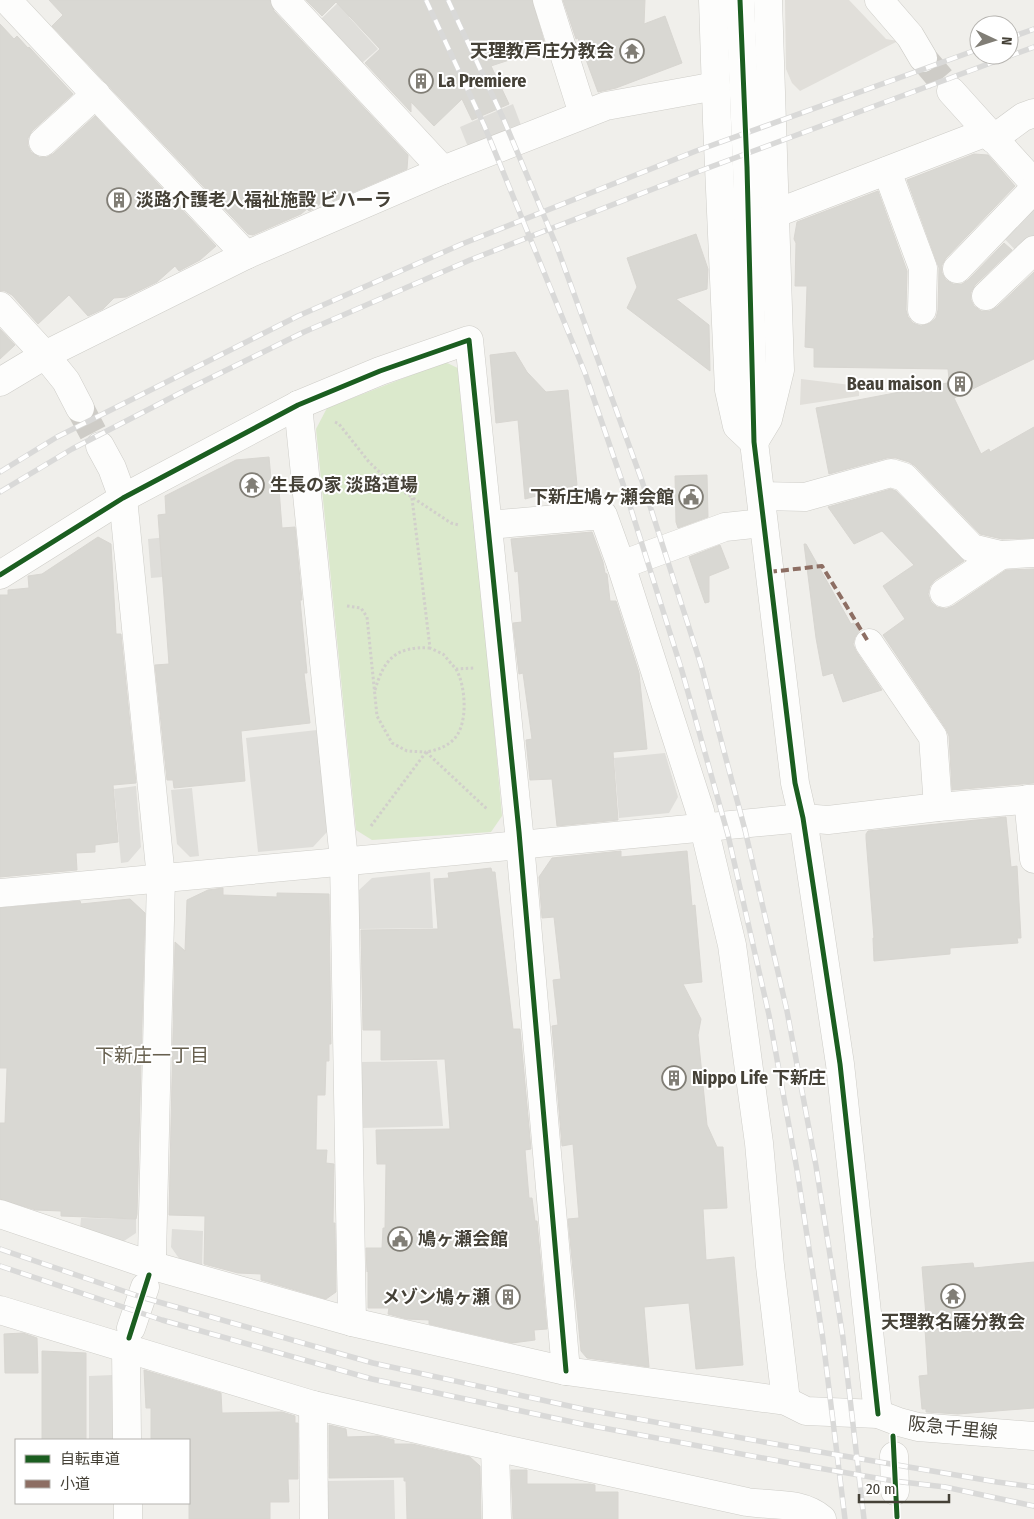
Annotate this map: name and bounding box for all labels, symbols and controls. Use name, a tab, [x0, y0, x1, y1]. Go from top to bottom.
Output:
north arrow	[969, 15, 1019, 65]
text: N	[998, 36, 1015, 46]
temple icon: 天理教芦庄分教会	[619, 38, 645, 64]
place label: 天理教芦庄分教会	[470, 40, 614, 62]
building icon: La Premiere	[408, 68, 434, 94]
place label: La Premiere	[438, 70, 526, 92]
building icon: 淡路介護老人福祉施設 ビハーラ	[106, 187, 132, 213]
place label: 淡路介護老人福祉施設 ビハーラ	[136, 189, 392, 211]
building icon: Beau maison	[947, 371, 973, 397]
place label: Beau maison	[847, 373, 942, 395]
temple icon: 生長の家 淡路道場	[239, 472, 265, 498]
place label: 生長の家 淡路道場	[270, 474, 418, 496]
public building icon: 下新庄鳩ヶ瀬会館	[678, 484, 704, 510]
place label: 下新庄鳩ヶ瀬会館	[530, 486, 674, 508]
district label: 下新庄一丁目	[95, 1044, 209, 1067]
building icon: Nippo Life 下新庄	[661, 1065, 687, 1091]
place label: Nippo Life 下新庄	[692, 1067, 826, 1089]
public building icon: 鳩ヶ瀬会館	[387, 1226, 413, 1252]
place label: 鳩ヶ瀬会館	[418, 1228, 508, 1250]
temple icon: 天理教名薩分教会	[940, 1283, 966, 1309]
building icon: メゾン鳩ヶ瀬	[495, 1284, 521, 1310]
place label: メゾン鳩ヶ瀬	[382, 1286, 490, 1308]
place label: 天理教名薩分教会	[881, 1311, 1025, 1333]
street label: 阪急千里線	[907, 1412, 999, 1444]
legend	[15, 1439, 190, 1504]
text: 自転車道	[60, 1450, 120, 1468]
scale bar	[859, 1472, 949, 1504]
text: 小道	[60, 1475, 90, 1493]
text: 20 m	[866, 1480, 896, 1498]

